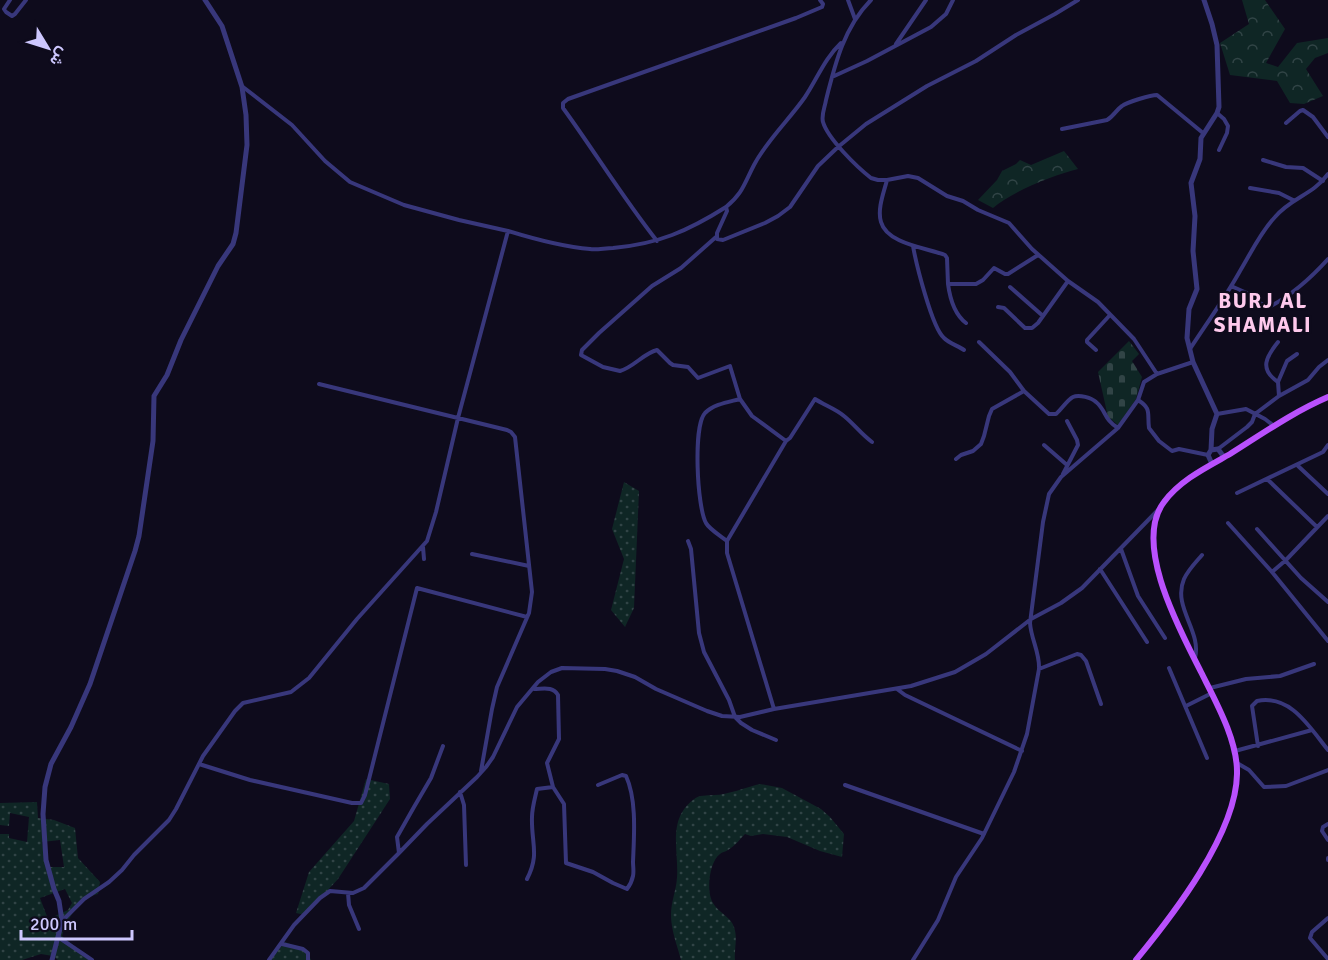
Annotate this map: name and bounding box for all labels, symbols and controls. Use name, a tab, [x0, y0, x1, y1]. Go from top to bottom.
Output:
north arrow	[18, 18, 78, 78]
text: ش	[45, 43, 73, 70]
district label: BURJ AL SHAMALI	[1214, 288, 1312, 338]
scale bar	[21, 903, 132, 941]
text: 200 m	[30, 913, 77, 935]

